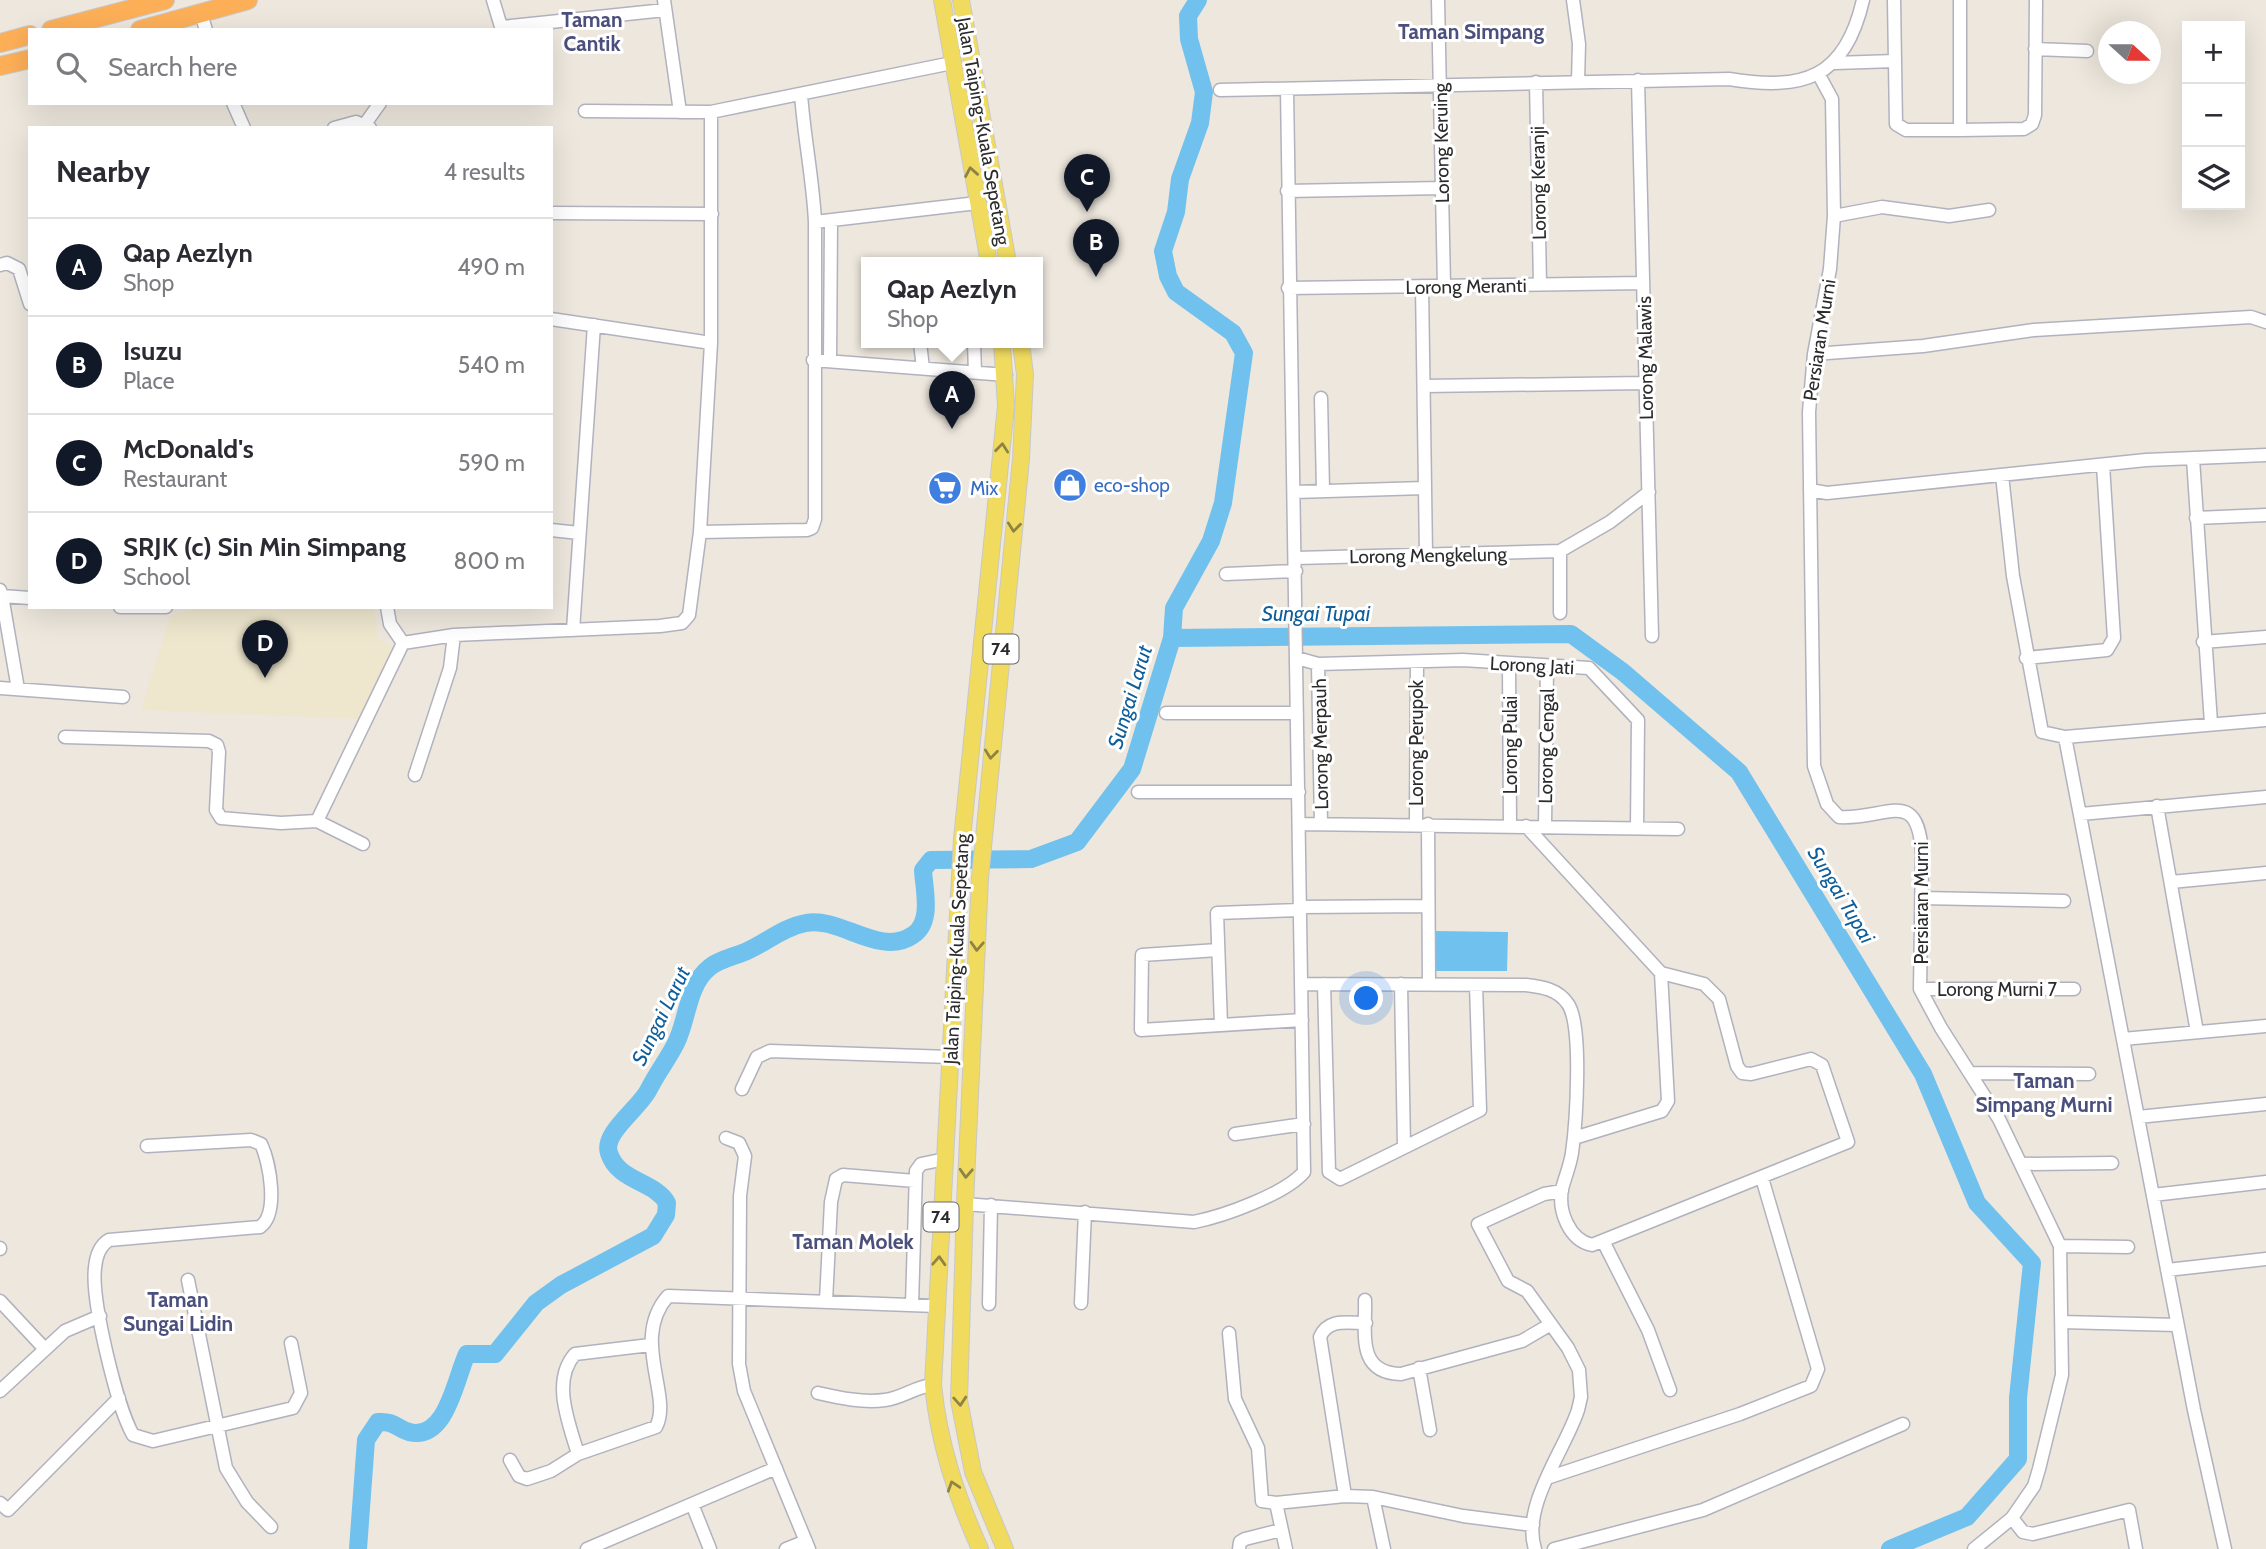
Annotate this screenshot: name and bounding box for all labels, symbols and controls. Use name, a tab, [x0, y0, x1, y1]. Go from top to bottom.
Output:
district label: Taman Cantik	[561, 7, 623, 56]
street label: Jalan Taiping-Kuala Sepetang	[952, 14, 1015, 247]
district label: Taman Simpang	[1398, 19, 1544, 44]
north arrow	[2098, 21, 2161, 84]
map controls	[2182, 21, 2245, 210]
button: +	[2182, 21, 2245, 84]
search box	[28, 28, 553, 105]
icon: search	[52, 48, 90, 86]
text: Search here	[108, 51, 237, 83]
street label: Lorong Keruing	[1429, 82, 1454, 203]
button: −	[2182, 84, 2245, 147]
street label: Lorong Keranji	[1526, 126, 1551, 240]
button: layers	[2182, 147, 2245, 210]
text: Nearby	[56, 153, 150, 190]
pin: C	[1064, 154, 1110, 212]
text: 4 results	[444, 158, 525, 186]
one-way arrow	[965, 166, 980, 178]
pin: B	[1073, 219, 1119, 277]
text: Qap Aezlyn	[123, 237, 253, 269]
text: A	[72, 253, 86, 281]
text: 490 m	[457, 253, 525, 281]
popup	[861, 257, 1043, 348]
text: Shop	[123, 269, 174, 297]
text: Qap Aezlyn	[887, 273, 1017, 305]
street label: Lorong Meranti	[1405, 274, 1527, 299]
street label: Persiaran Murni	[1799, 277, 1840, 403]
street label: Lorong Malawis	[1633, 296, 1658, 420]
text: Shop	[887, 305, 938, 333]
text: Isuzu	[123, 335, 182, 367]
text: B	[72, 351, 86, 379]
text: 540 m	[458, 351, 525, 379]
text: Place	[123, 367, 175, 395]
pin: A	[929, 371, 975, 429]
text: McDonald's	[123, 433, 254, 465]
one-way arrow	[994, 442, 1009, 453]
text: C	[72, 449, 86, 477]
text: 590 m	[458, 449, 525, 477]
text: Restaurant	[123, 465, 227, 493]
shop icon: eco-shop	[1051, 466, 1089, 504]
supermarket icon: Mix	[926, 469, 964, 507]
place label: eco-shop	[1094, 474, 1170, 497]
place label: Mix	[970, 477, 998, 500]
one-way arrow	[1007, 522, 1022, 533]
text: SRJK (c) Sin Min Simpang	[123, 531, 406, 563]
street label: Lorong Mengkelung	[1349, 543, 1508, 568]
text: D	[71, 547, 87, 575]
text: 800 m	[454, 547, 525, 575]
text: School	[123, 563, 190, 591]
water label: Sungai Tupai	[1262, 601, 1371, 626]
pin: D	[242, 620, 288, 678]
road number: 74	[984, 634, 1018, 664]
water label: Sungai Larut	[1102, 642, 1157, 751]
street label: Lorong Jati	[1489, 652, 1575, 679]
street label: Lorong Merpauh	[1308, 678, 1333, 810]
street label: Lorong Perupok	[1405, 679, 1428, 806]
street label: Lorong Cengal	[1534, 688, 1559, 804]
street label: Lorong Pulai	[1499, 696, 1522, 794]
one-way arrow	[983, 748, 998, 759]
street label: Jalan Taiping-Kuala Sepetang	[939, 832, 974, 1066]
street label: Persiaran Murni	[1910, 841, 1933, 965]
water label: Sungai Tupai	[1803, 842, 1880, 948]
one-way arrow	[970, 941, 985, 952]
water label: Sungai Larut	[626, 962, 695, 1069]
street label: Lorong Murni 7	[1937, 978, 2057, 1001]
your location	[1349, 981, 1383, 1015]
district label: Taman Simpang Murni	[1975, 1068, 2113, 1117]
one-way arrow	[959, 1168, 974, 1179]
road number: 74	[923, 1202, 958, 1232]
district label: Taman Molek	[792, 1229, 915, 1254]
one-way arrow	[931, 1255, 946, 1266]
district label: Taman Sungai Lidin	[123, 1287, 233, 1336]
one-way arrow	[952, 1395, 967, 1406]
one-way arrow	[947, 1480, 962, 1492]

